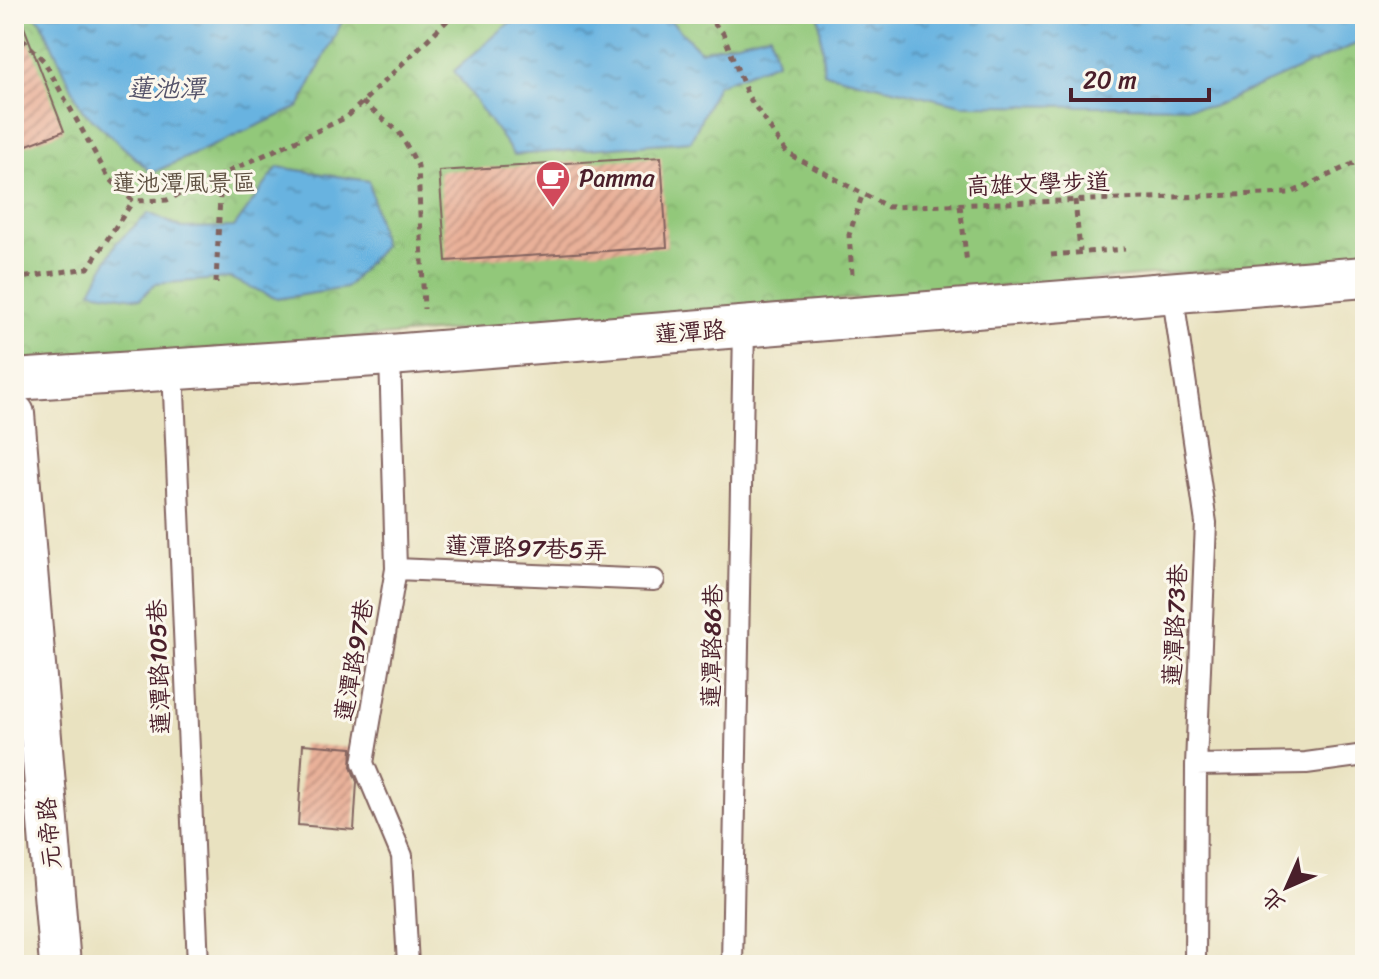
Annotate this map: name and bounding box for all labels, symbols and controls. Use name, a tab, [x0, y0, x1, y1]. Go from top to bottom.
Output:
scale bar	[1071, 52, 1209, 102]
text: 20 m	[1083, 59, 1137, 101]
water label: 蓮池潭	[127, 65, 207, 111]
place label: Pamma	[579, 157, 655, 199]
cafe icon: Pamma	[534, 159, 572, 209]
street label: 高雄文學步道	[965, 161, 1111, 207]
park label: 蓮池潭風景區	[112, 162, 256, 204]
street label: 蓮潭路	[653, 309, 727, 355]
street label: 蓮潭路97巷5弄	[444, 524, 608, 572]
street label: 蓮潭路73巷	[1151, 563, 1199, 687]
street label: 蓮潭路86巷	[690, 584, 734, 708]
street label: 蓮潭路97巷	[323, 595, 385, 725]
street label: 蓮潭路105巷	[136, 598, 182, 736]
street label: 元帝路	[25, 795, 73, 871]
north arrow	[1247, 847, 1327, 927]
text: 北	[1252, 879, 1295, 922]

